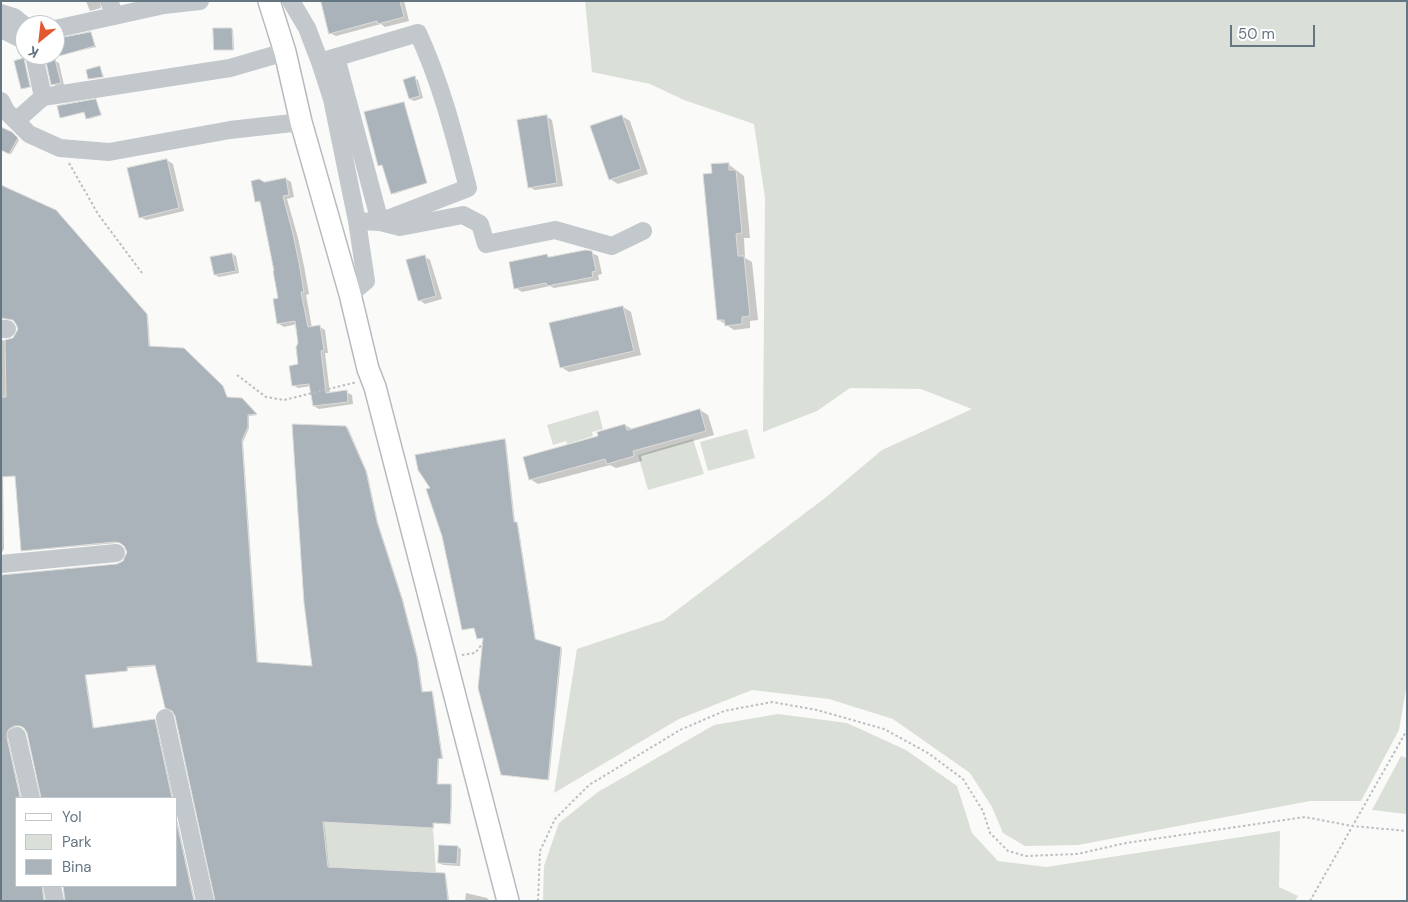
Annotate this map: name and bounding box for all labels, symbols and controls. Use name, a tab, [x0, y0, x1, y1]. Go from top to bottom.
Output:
north arrow	[15, 15, 65, 65]
scale bar	[1233, 15, 1318, 47]
text: 50 m	[1238, 24, 1275, 44]
text: K	[25, 42, 42, 62]
legend	[15, 797, 178, 887]
text: Yol	[62, 807, 82, 827]
text: Park	[62, 832, 92, 852]
text: Bina	[62, 857, 91, 877]

